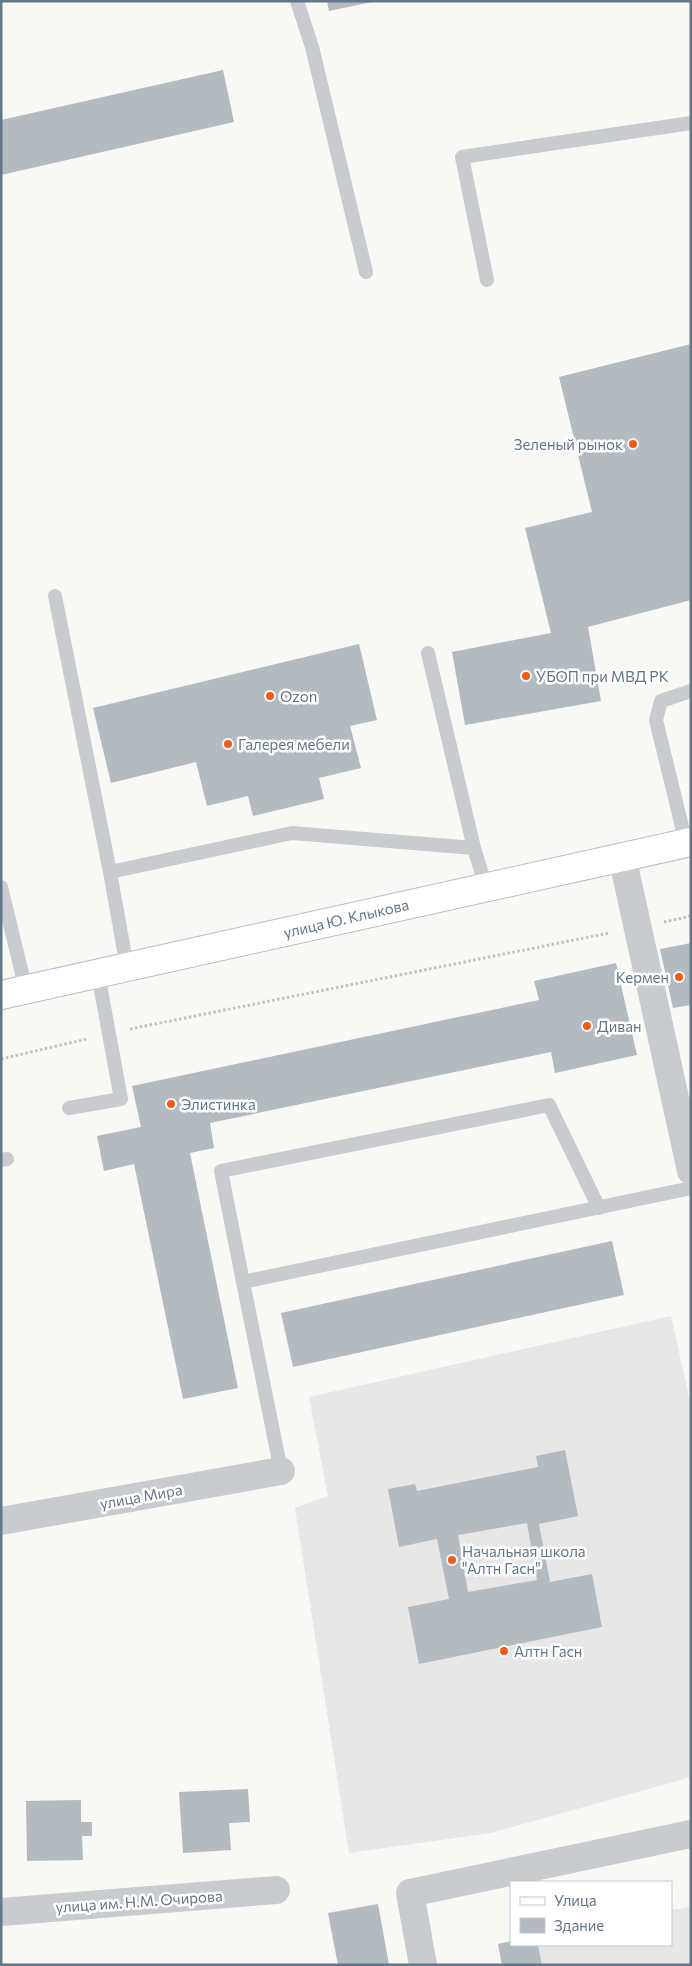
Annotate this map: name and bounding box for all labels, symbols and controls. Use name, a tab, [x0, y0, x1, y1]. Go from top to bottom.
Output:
place label: Зеленый рынок	[514, 435, 623, 453]
marker: Зеленый рынок	[627, 438, 639, 450]
place label: УБОП при МВД РК	[536, 667, 669, 685]
marker: УБОП при МВД РК	[520, 670, 532, 682]
place label: Ozon	[280, 687, 317, 705]
marker: Ozon	[264, 690, 276, 702]
place label: Галерея мебели	[238, 735, 350, 753]
marker: Галерея мебели	[222, 738, 234, 750]
street label: улица Ю. Клыкова	[282, 895, 410, 941]
place label: Кермен	[616, 968, 669, 986]
marker: Кермен	[673, 971, 685, 983]
place label: Диван	[597, 1017, 642, 1035]
marker: Диван	[581, 1020, 593, 1032]
place label: Элистинка	[181, 1095, 256, 1113]
marker: Элистинка	[165, 1098, 177, 1110]
street label: улица Мира	[98, 1480, 184, 1512]
place label: Начальная школа "Алтн Гасн"	[462, 1542, 586, 1577]
marker: Начальная школа "Алтн Гасн"	[446, 1554, 458, 1566]
place label: Алтн Гасн	[514, 1642, 582, 1660]
marker: Алтн Гасн	[498, 1645, 510, 1657]
legend	[510, 1881, 672, 1946]
street label: улица им. Н.М. Очирова	[55, 1886, 223, 1916]
text: Улица	[554, 1891, 596, 1909]
text: Здание	[554, 1916, 604, 1934]

